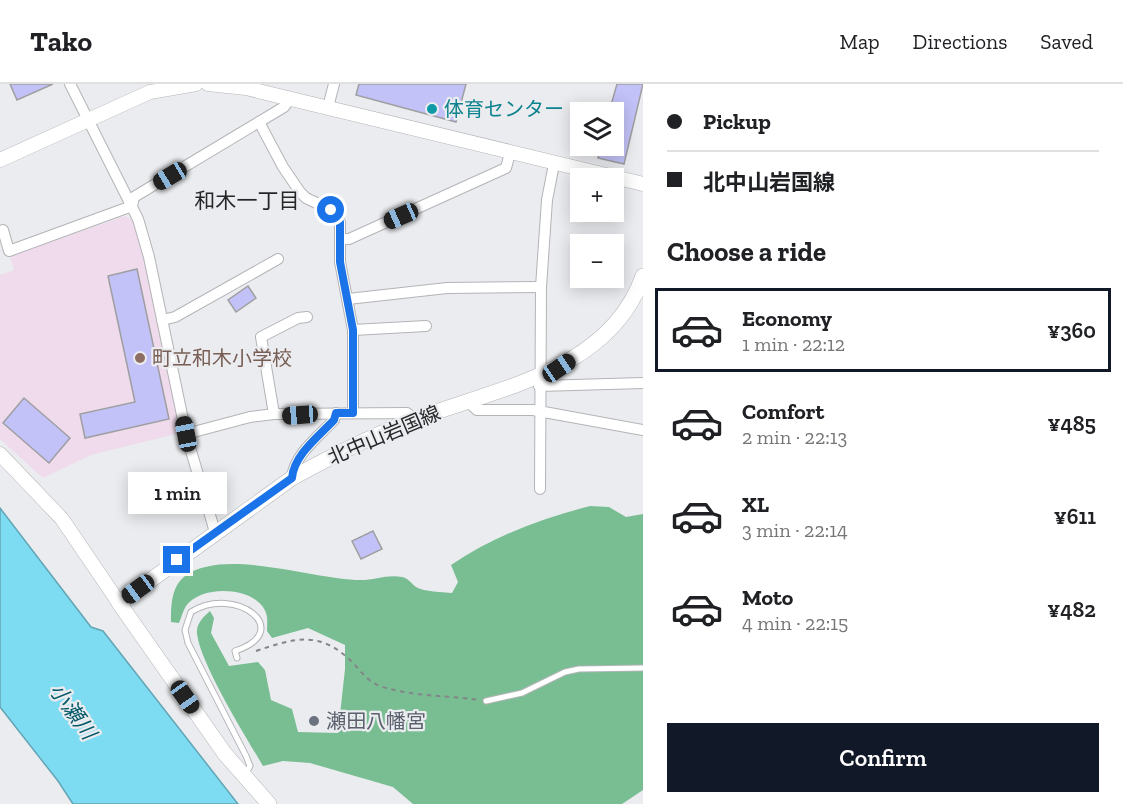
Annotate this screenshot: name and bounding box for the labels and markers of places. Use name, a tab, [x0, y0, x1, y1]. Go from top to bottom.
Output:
place label: 体育センター	[444, 97, 564, 121]
marker: 体育センター	[425, 102, 439, 116]
place label: 町立和木小学校	[152, 346, 292, 370]
marker: 町立和木小学校	[133, 351, 147, 365]
place label: 瀬田八幡宮	[326, 709, 426, 733]
marker: 瀬田八幡宮	[307, 714, 321, 728]

